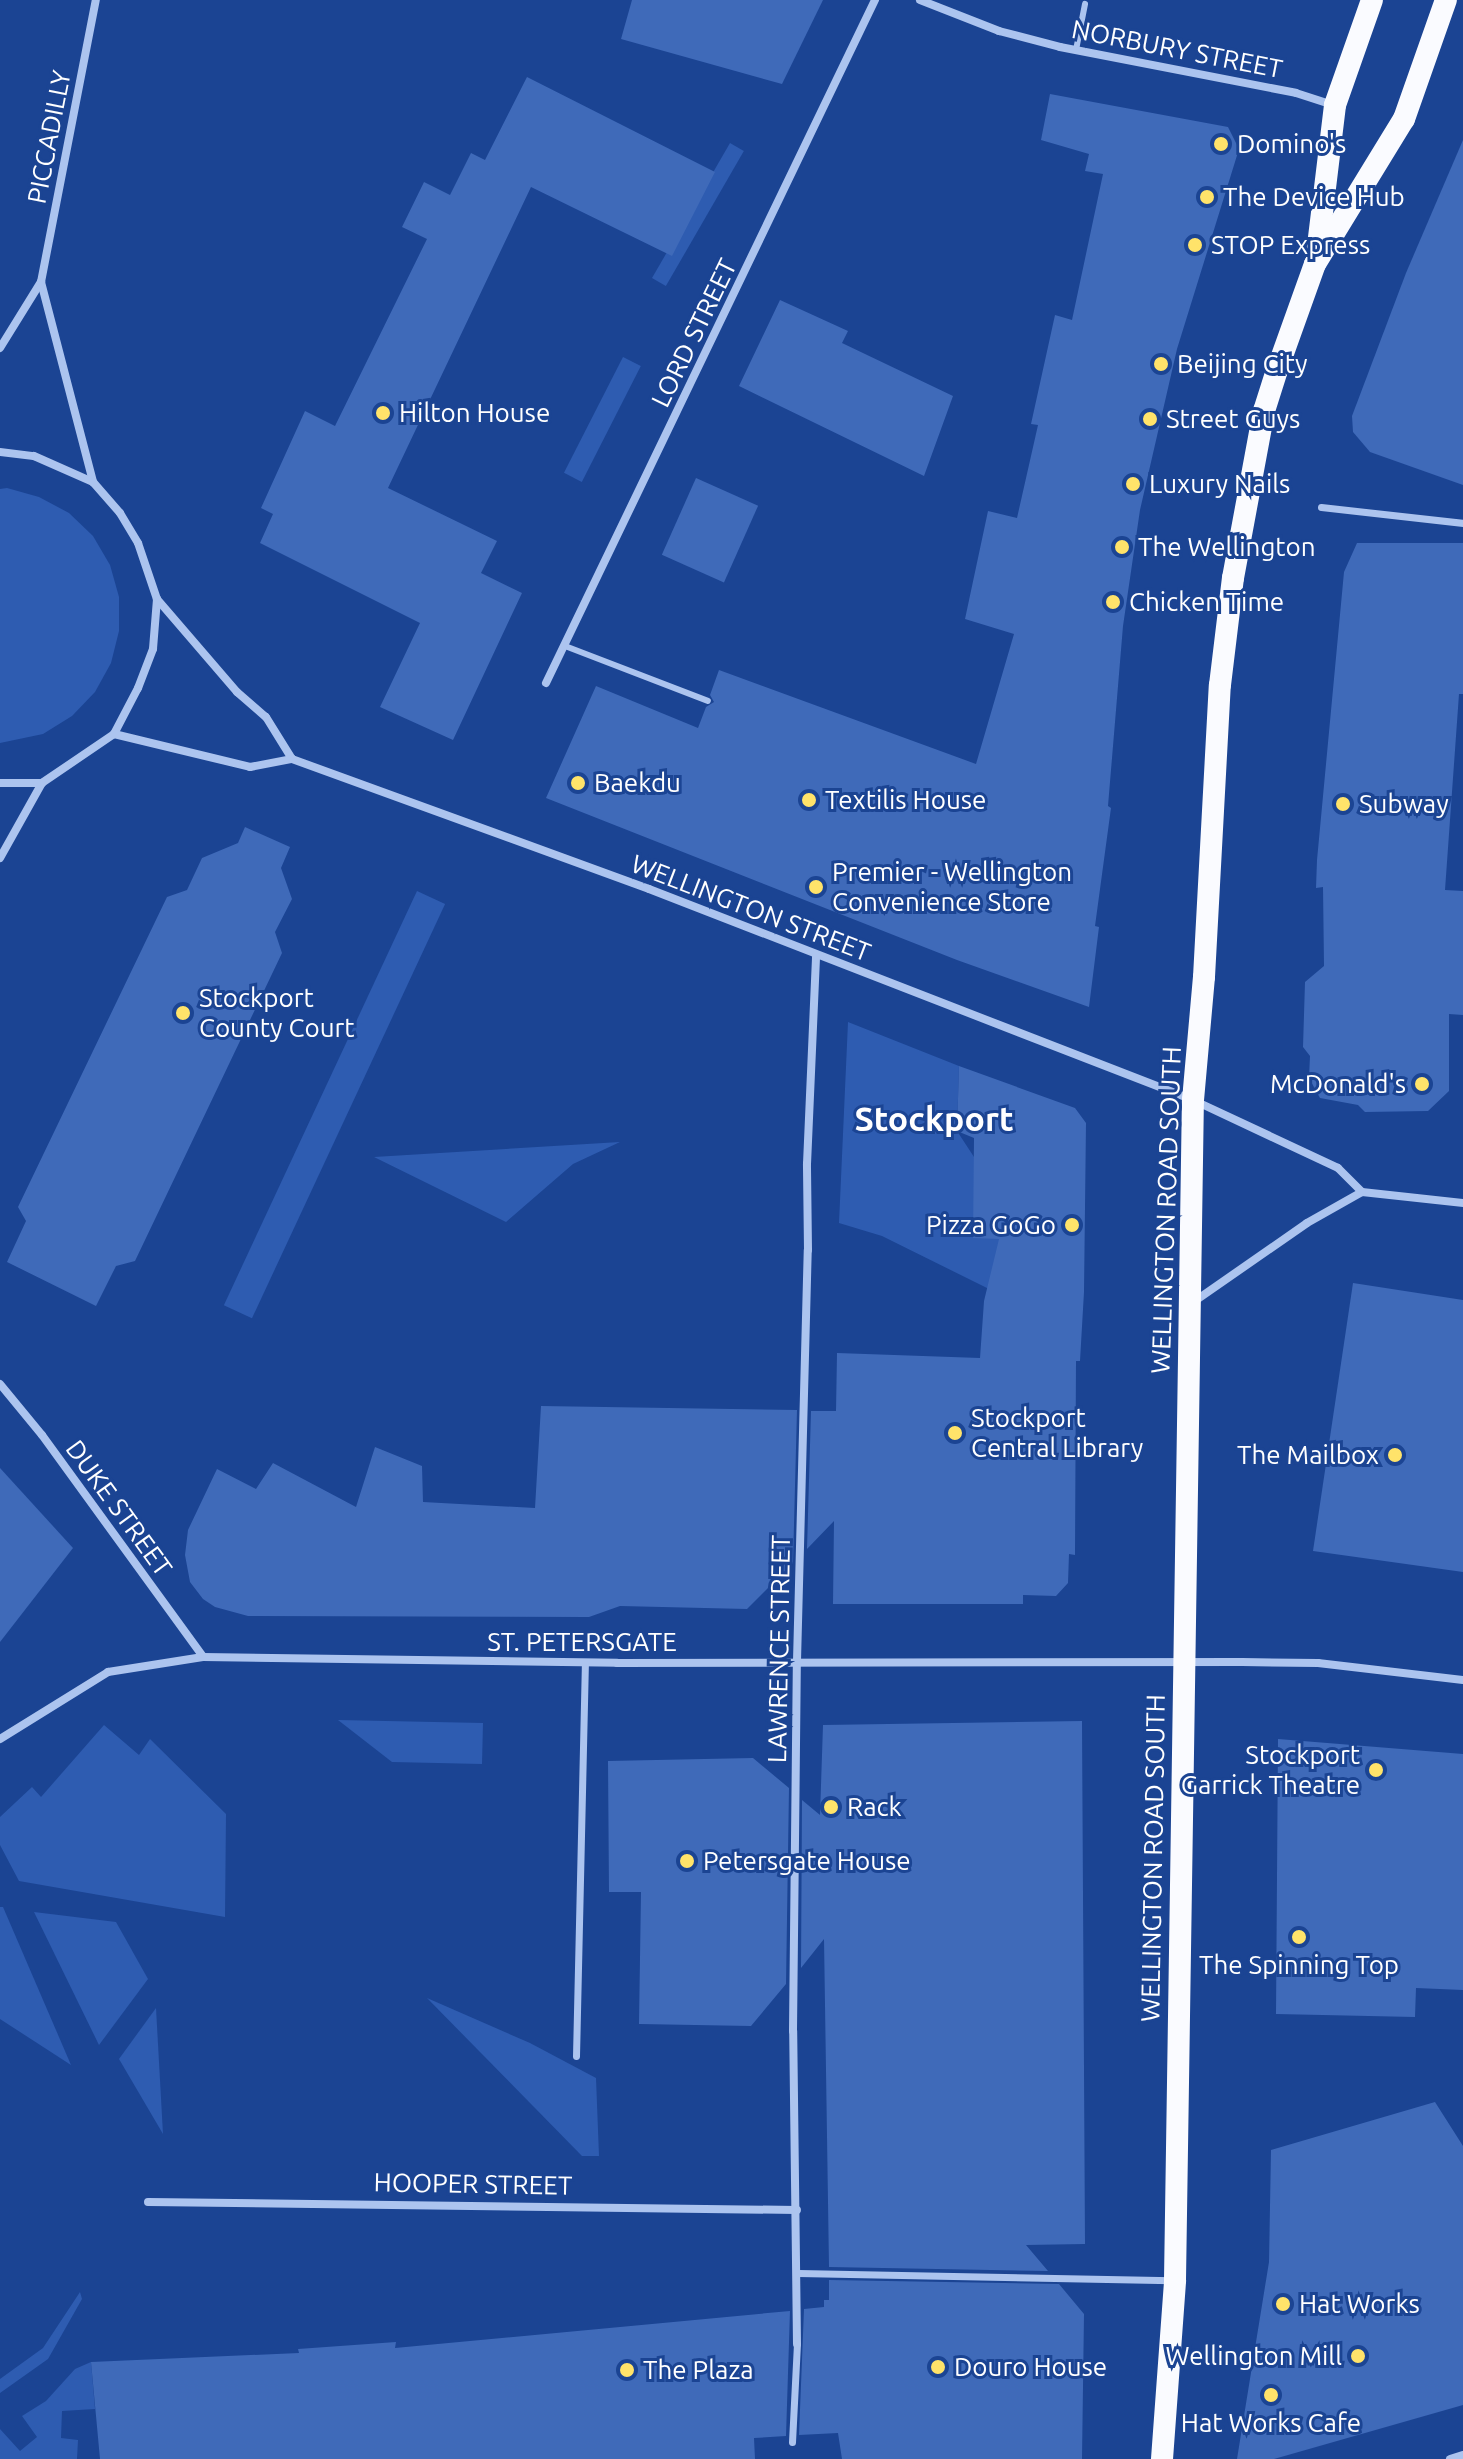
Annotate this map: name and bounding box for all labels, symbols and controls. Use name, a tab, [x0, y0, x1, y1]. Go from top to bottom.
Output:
street label: NORBURY STREET	[1069, 13, 1285, 85]
street label: PICCADILLY	[21, 68, 77, 206]
place label: Domino's	[1237, 128, 1346, 160]
marker: Domino's	[1212, 135, 1230, 153]
place label: The Device Hub	[1223, 181, 1405, 213]
marker: The Device Hub	[1198, 188, 1216, 206]
place label: STOP Express	[1211, 229, 1370, 261]
marker: STOP Express	[1186, 236, 1204, 254]
street label: LORD STREET	[645, 254, 743, 412]
place label: Beijing City	[1177, 348, 1308, 380]
marker: Beijing City	[1152, 355, 1170, 373]
place label: Hilton House	[399, 397, 550, 429]
place label: Street Guys	[1166, 403, 1300, 435]
marker: Hilton House	[374, 404, 392, 422]
marker: Street Guys	[1141, 410, 1159, 428]
place label: Luxury Nails	[1149, 468, 1290, 500]
marker: Luxury Nails	[1124, 475, 1142, 493]
place label: The Wellington	[1138, 531, 1316, 563]
marker: The Wellington	[1113, 538, 1131, 556]
place label: Chicken Time	[1129, 586, 1284, 618]
marker: Chicken Time	[1104, 593, 1122, 611]
place label: Baekdu	[594, 767, 681, 799]
marker: Baekdu	[569, 774, 587, 792]
place label: Textilis House	[825, 784, 986, 816]
place label: Subway	[1359, 788, 1449, 820]
marker: Textilis House	[800, 791, 818, 809]
marker: Subway	[1334, 795, 1352, 813]
street label: WELLINGTON STREET	[627, 848, 875, 968]
place label: Premier - Wellington Convenience Store	[832, 856, 1072, 918]
marker: Premier - Wellington Convenience Store	[807, 878, 825, 896]
place label: Stockport County Court	[199, 982, 355, 1044]
marker: Stockport County Court	[174, 1004, 192, 1022]
street label: WELLINGTON ROAD SOUTH	[1145, 1046, 1187, 1374]
place label: McDonald's	[1270, 1068, 1406, 1100]
marker: McDonald's	[1413, 1075, 1431, 1093]
district label: Stockport	[854, 1099, 1014, 1139]
place label: Pizza GoGo	[926, 1209, 1056, 1241]
marker: Pizza GoGo	[1063, 1216, 1081, 1234]
place label: Stockport Central Library	[971, 1402, 1143, 1464]
marker: Stockport Central Library	[946, 1424, 964, 1442]
street label: DUKE STREET	[59, 1434, 179, 1582]
place label: The Mailbox	[1237, 1439, 1379, 1471]
marker: The Mailbox	[1386, 1446, 1404, 1464]
street label: LAWRENCE STREET	[761, 1535, 797, 1763]
street label: ST. PETERSGATE	[487, 1626, 677, 1658]
street label: WELLINGTON ROAD SOUTH	[1135, 1694, 1171, 2022]
place label: Stockport Garrick Theatre	[1181, 1739, 1360, 1800]
marker: Stockport Garrick Theatre	[1367, 1761, 1385, 1779]
place label: Rack	[847, 1791, 902, 1823]
marker: Rack	[822, 1798, 840, 1816]
place label: Petersgate House	[703, 1845, 911, 1877]
marker: Petersgate House	[678, 1852, 696, 1870]
marker: The Spinning Top	[1290, 1928, 1308, 1946]
place label: The Spinning Top	[1199, 1949, 1399, 1981]
street label: HOOPER STREET	[373, 2167, 573, 2201]
place label: Hat Works	[1299, 2288, 1420, 2320]
marker: Hat Works	[1274, 2295, 1292, 2313]
place label: Wellington Mill	[1166, 2340, 1342, 2372]
marker: Wellington Mill	[1349, 2347, 1367, 2365]
place label: Douro House	[954, 2351, 1107, 2383]
place label: The Plaza	[643, 2354, 754, 2386]
marker: Douro House	[929, 2358, 947, 2376]
marker: The Plaza	[618, 2361, 636, 2379]
marker: Hat Works Cafe	[1262, 2386, 1280, 2404]
place label: Hat Works Cafe	[1181, 2407, 1361, 2439]

